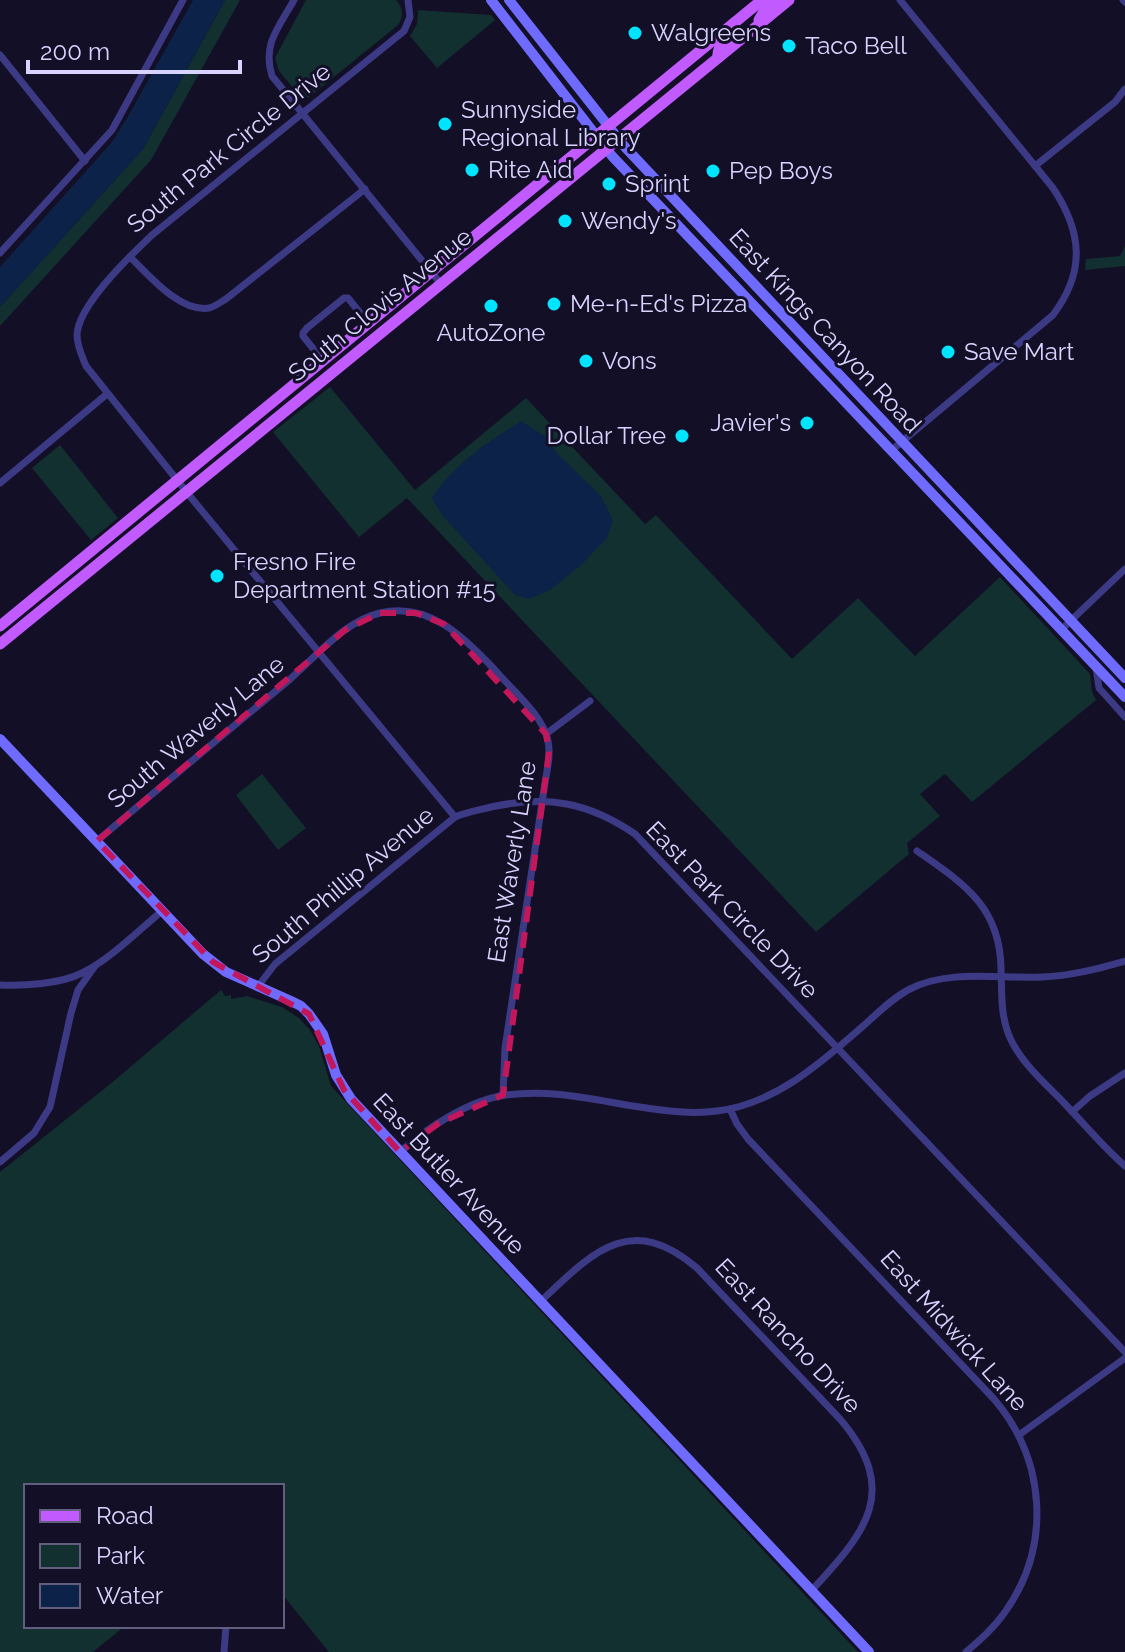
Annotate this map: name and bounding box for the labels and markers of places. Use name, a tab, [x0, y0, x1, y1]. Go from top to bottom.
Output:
place label: Walgreens	[651, 18, 771, 47]
marker: Walgreens	[626, 24, 644, 42]
place label: Taco Bell	[805, 31, 907, 60]
marker: Taco Bell	[780, 37, 798, 55]
place label: Sunnyside Regional Library	[461, 95, 641, 152]
marker: Sunnyside Regional Library	[436, 115, 454, 133]
place label: Rite Aid	[488, 155, 572, 184]
place label: Pep Boys	[729, 156, 833, 185]
marker: Rite Aid	[463, 161, 481, 179]
marker: Pep Boys	[704, 162, 722, 180]
place label: Sprint	[625, 169, 690, 198]
marker: Sprint	[600, 175, 618, 193]
place label: Wendy's	[581, 206, 677, 235]
marker: Wendy's	[556, 212, 574, 230]
place label: Me-n-Ed's Pizza	[570, 289, 747, 318]
marker: Me-n-Ed's Pizza	[545, 295, 563, 313]
marker: AutoZone	[482, 297, 500, 315]
place label: AutoZone	[437, 318, 545, 347]
place label: Save Mart	[964, 337, 1074, 366]
marker: Save Mart	[939, 343, 957, 361]
place label: Vons	[602, 346, 657, 375]
marker: Vons	[577, 352, 595, 370]
place label: Javier's	[710, 408, 791, 437]
marker: Javier's	[798, 414, 816, 432]
place label: Dollar Tree	[546, 421, 666, 450]
marker: Dollar Tree	[673, 427, 691, 445]
place label: Fresno Fire Department Station #15	[233, 547, 496, 604]
marker: Fresno Fire Department Station #15	[208, 567, 226, 585]

